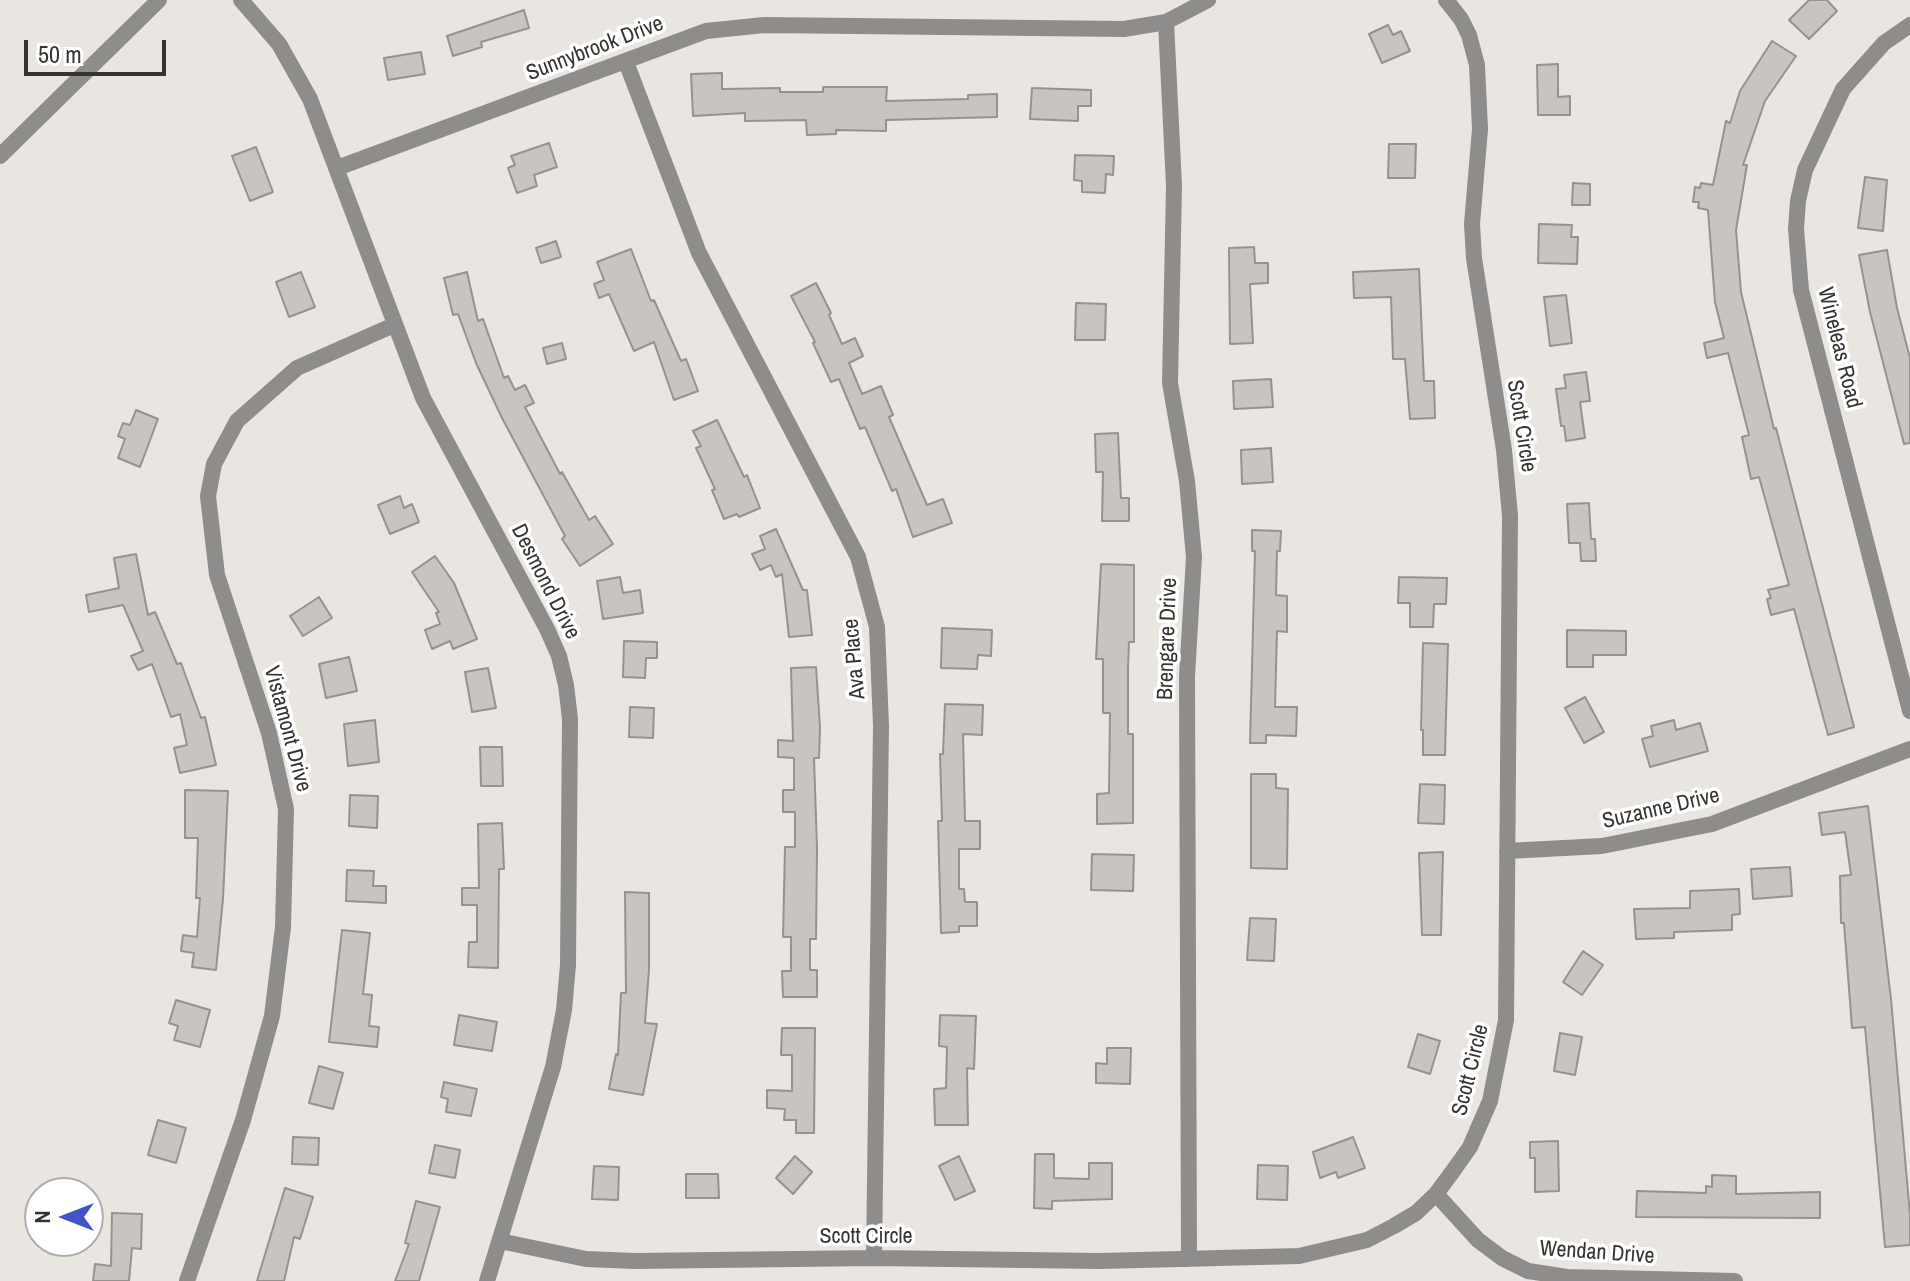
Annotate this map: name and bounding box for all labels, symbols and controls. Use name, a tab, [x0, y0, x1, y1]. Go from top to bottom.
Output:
street label: Sunnybrook Drive	[523, 11, 667, 87]
scale bar	[28, 24, 170, 74]
text: 50 m	[38, 38, 82, 70]
street label: Wineleas Road	[1811, 285, 1867, 411]
street label: Scott Circle	[1501, 378, 1541, 474]
street label: Desmond Drive	[505, 520, 585, 644]
street label: Brengare Drive	[1153, 577, 1183, 701]
street label: Ava Place	[838, 618, 872, 700]
street label: Vistamont Drive	[258, 663, 316, 795]
street label: Suzanne Drive	[1600, 783, 1722, 835]
street label: Scott Circle	[1447, 1022, 1495, 1118]
north arrow	[24, 1177, 104, 1257]
text: N	[27, 1210, 57, 1224]
street label: Scott Circle	[819, 1224, 913, 1250]
street label: Wendan Drive	[1539, 1236, 1655, 1270]

